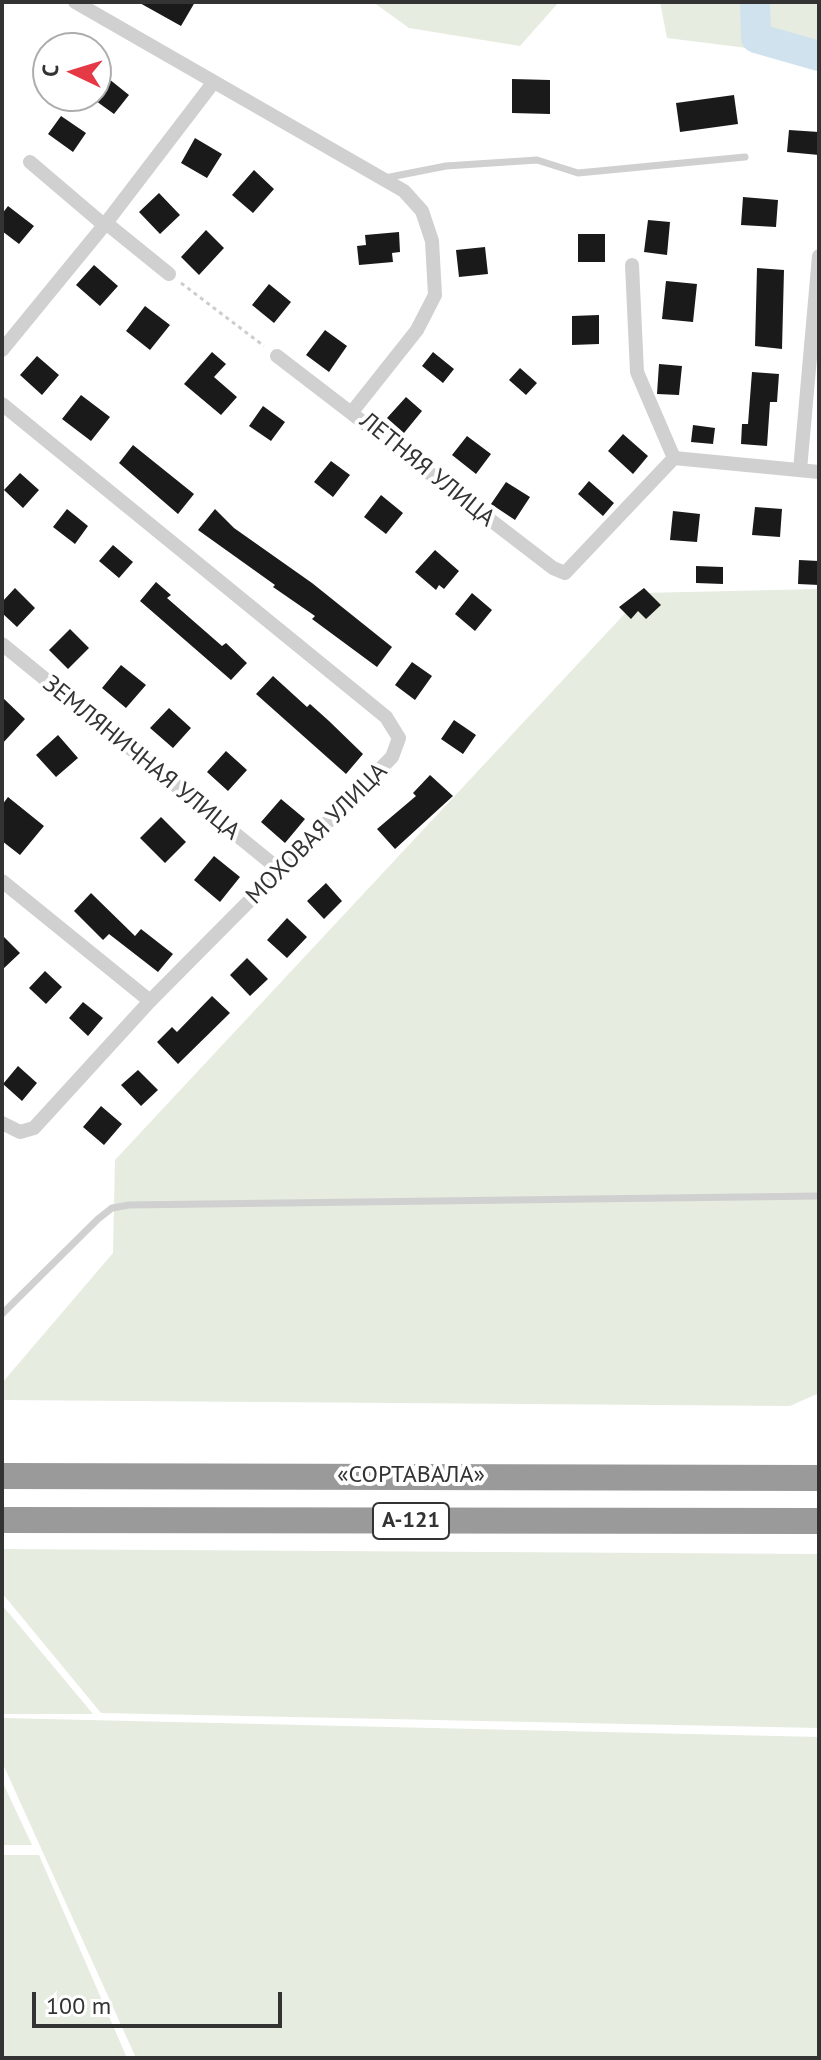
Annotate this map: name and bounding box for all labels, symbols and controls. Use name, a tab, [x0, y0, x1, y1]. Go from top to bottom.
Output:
north arrow	[32, 32, 112, 112]
text: С	[36, 63, 64, 78]
street label: ЛЕТНЯЯ УЛИЦА	[354, 407, 500, 533]
street label: ЗЕМЛЯНИЧНАЯ УЛИЦА	[37, 670, 245, 846]
street label: МОХОВАЯ УЛИЦА	[240, 757, 394, 911]
street label: «СОРТАВАЛА»	[337, 1461, 485, 1489]
road number: А-121	[373, 1503, 449, 1539]
scale bar	[36, 1976, 286, 2026]
text: 100 m	[46, 1990, 111, 2021]

